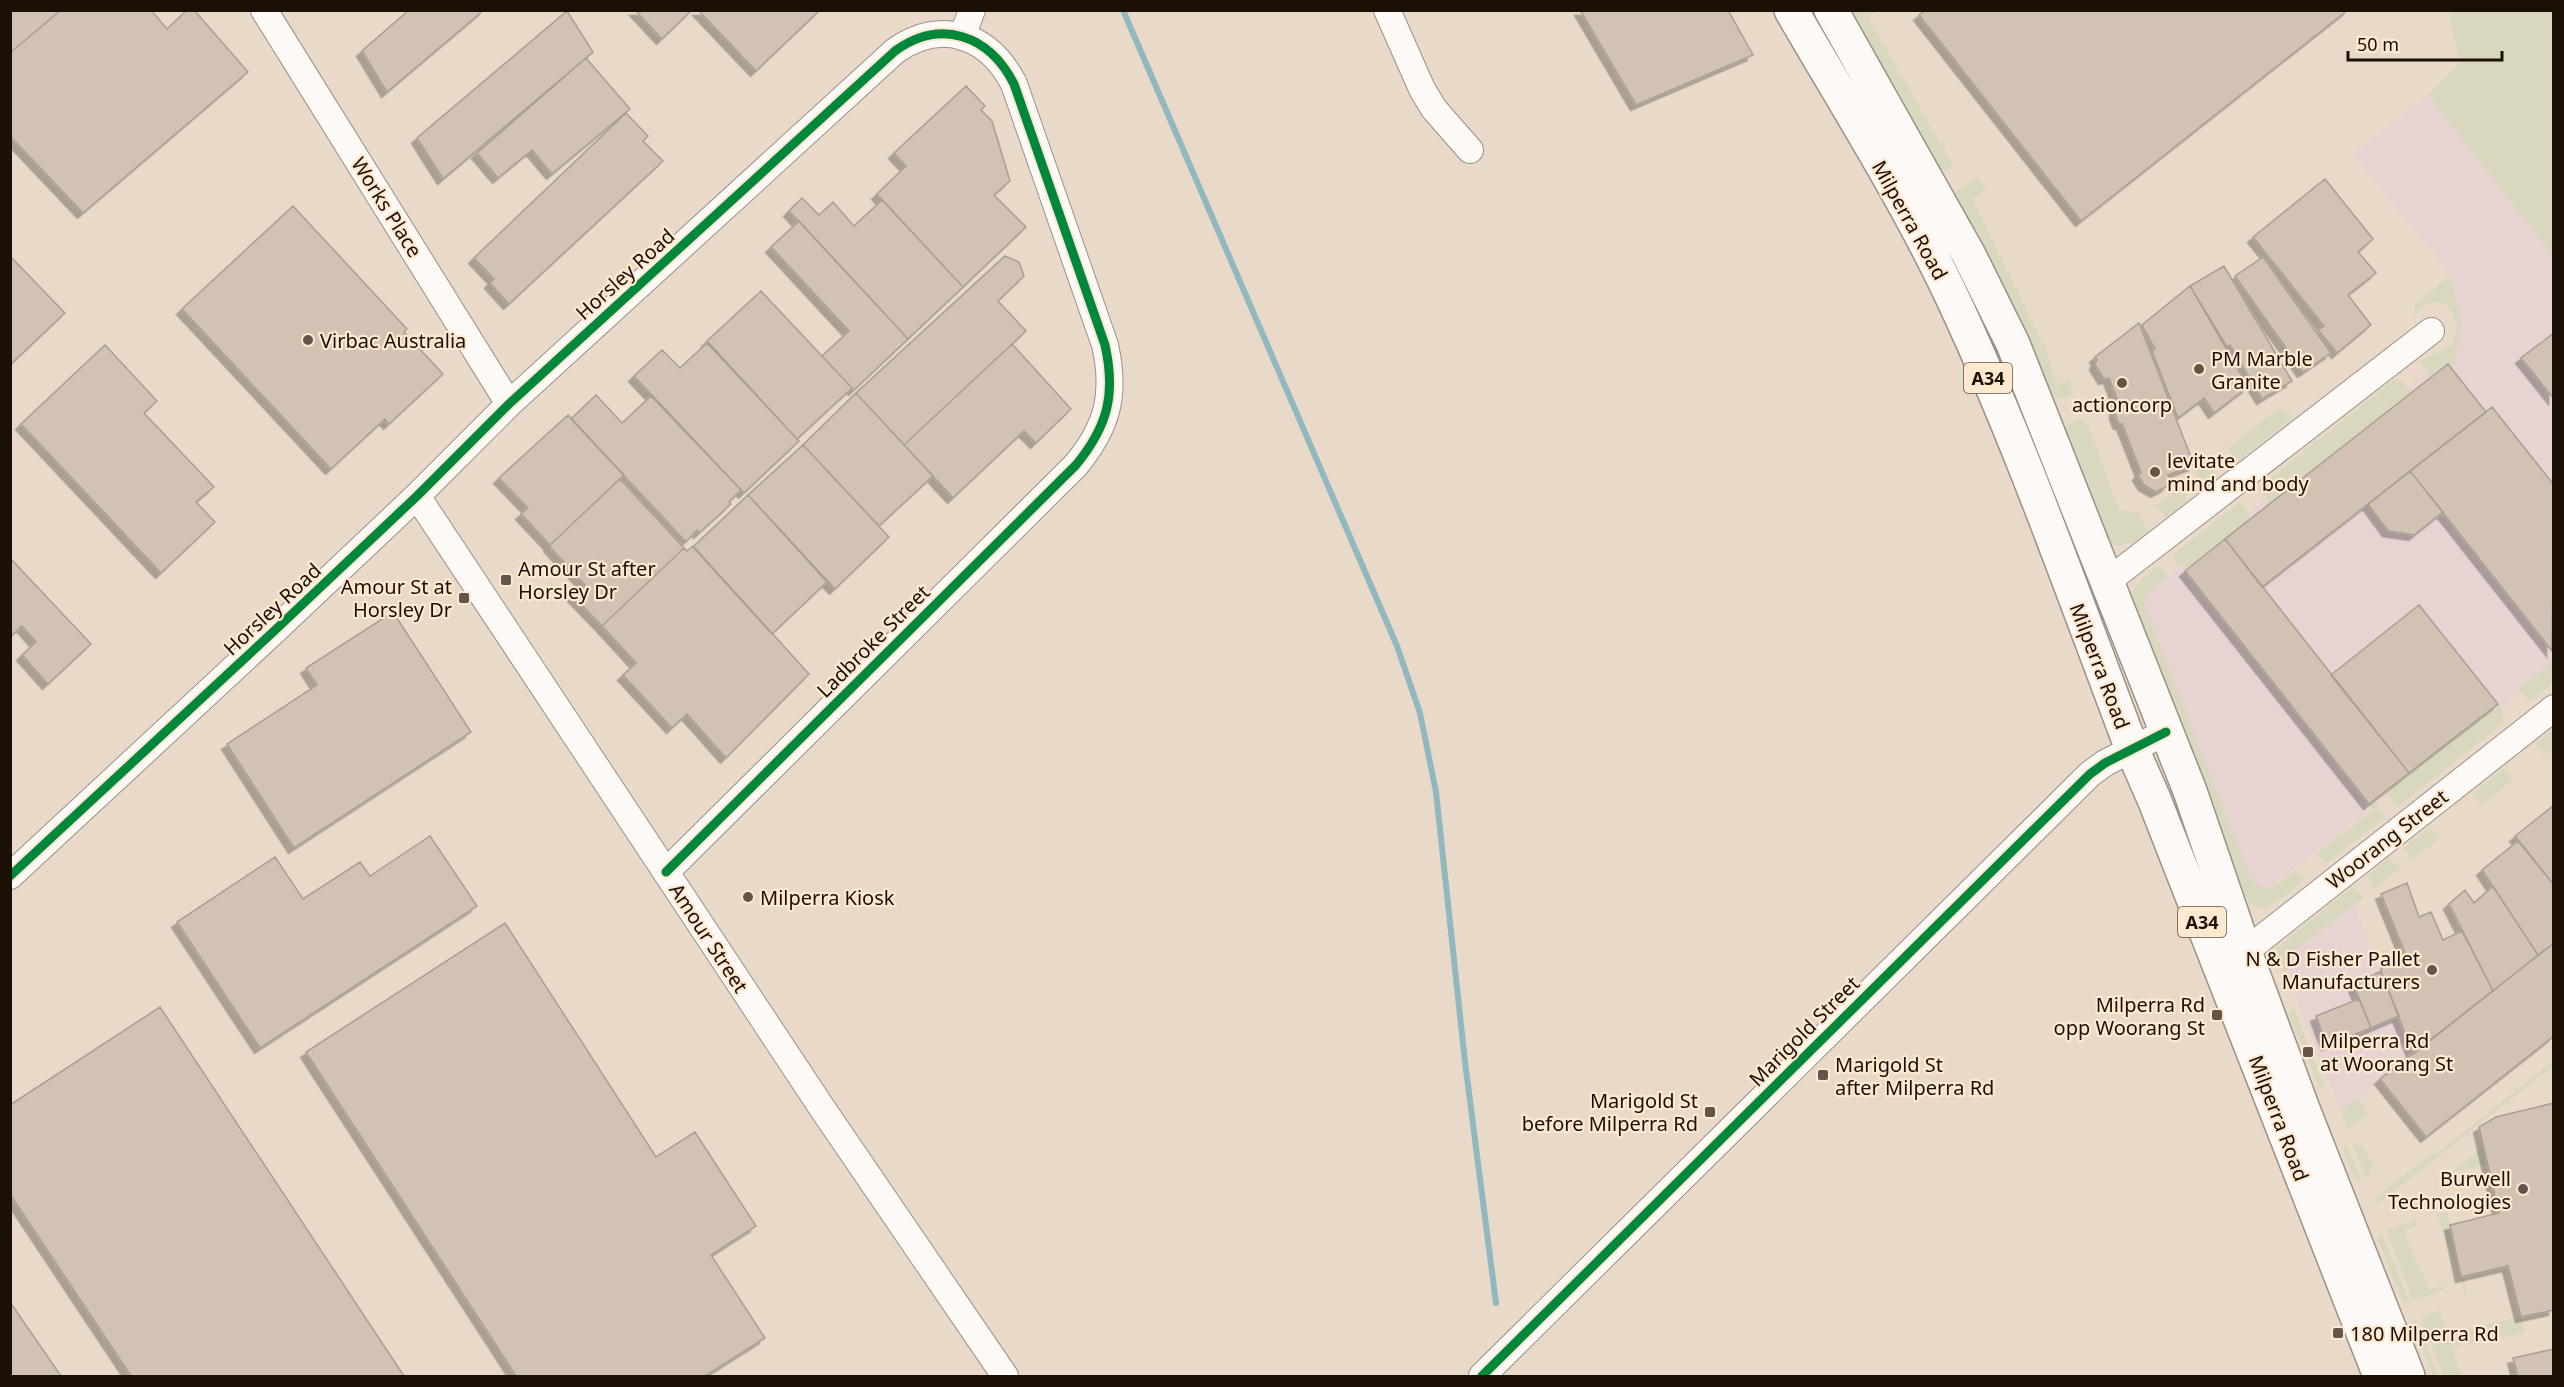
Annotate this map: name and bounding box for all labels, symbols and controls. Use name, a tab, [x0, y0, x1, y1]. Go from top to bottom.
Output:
scale bar	[2348, 24, 2502, 62]
text: 50 m	[2357, 32, 2399, 56]
street label: Works Place	[346, 152, 428, 262]
street label: Milperra Road	[1866, 155, 1954, 285]
street label: Horsley Road	[570, 222, 680, 326]
place label: Virbac Australia	[320, 327, 466, 354]
marker: Virbac Australia	[301, 333, 315, 347]
place label: PM Marble Granite	[2211, 345, 2313, 395]
marker: PM Marble Granite	[2192, 362, 2206, 376]
road number: A34	[1964, 363, 2012, 393]
marker: actioncorp	[2115, 376, 2129, 390]
place label: actioncorp	[2072, 391, 2172, 418]
place label: levitate mind and body	[2167, 447, 2309, 497]
marker: levitate mind and body	[2148, 465, 2162, 479]
place label: Amour St after Horsley Dr	[518, 555, 656, 605]
street label: Horsley Road	[217, 557, 327, 661]
place label: Amour St at Horsley Dr	[341, 573, 452, 623]
marker: Amour St after Horsley Dr	[499, 573, 513, 587]
street label: Ladbroke Street	[811, 579, 935, 703]
marker: Amour St at Horsley Dr	[457, 591, 471, 605]
street label: Milperra Road	[2064, 599, 2136, 733]
street label: Woorang Street	[2321, 783, 2453, 895]
street label: Amour Street	[664, 878, 754, 998]
place label: Milperra Kiosk	[760, 884, 895, 911]
marker: Milperra Kiosk	[741, 890, 755, 904]
road number: A34	[2178, 907, 2226, 937]
place label: N & D Fisher Pallet Manufacturers	[2246, 945, 2420, 995]
marker: N & D Fisher Pallet Manufacturers	[2425, 963, 2439, 977]
street label: Marigold Street	[1743, 970, 1865, 1092]
place label: Milperra Rd opp Woorang St	[2054, 991, 2205, 1041]
marker: Milperra Rd opp Woorang St	[2210, 1008, 2224, 1022]
place label: Milperra Rd at Woorang St	[2320, 1027, 2453, 1077]
marker: Milperra Rd at Woorang St	[2301, 1045, 2315, 1059]
place label: Marigold St after Milperra Rd	[1835, 1051, 1994, 1101]
street label: Milperra Road	[2243, 1051, 2315, 1185]
marker: Marigold St after Milperra Rd	[1816, 1068, 1830, 1082]
place label: Marigold St before Milperra Rd	[1522, 1087, 1698, 1137]
marker: Marigold St before Milperra Rd	[1703, 1105, 1717, 1119]
place label: Burwell Technologies	[2388, 1165, 2511, 1215]
marker: Burwell Technologies	[2516, 1182, 2530, 1196]
place label: 180 Milperra Rd	[2350, 1320, 2499, 1347]
marker: 180 Milperra Rd	[2331, 1326, 2345, 1340]

